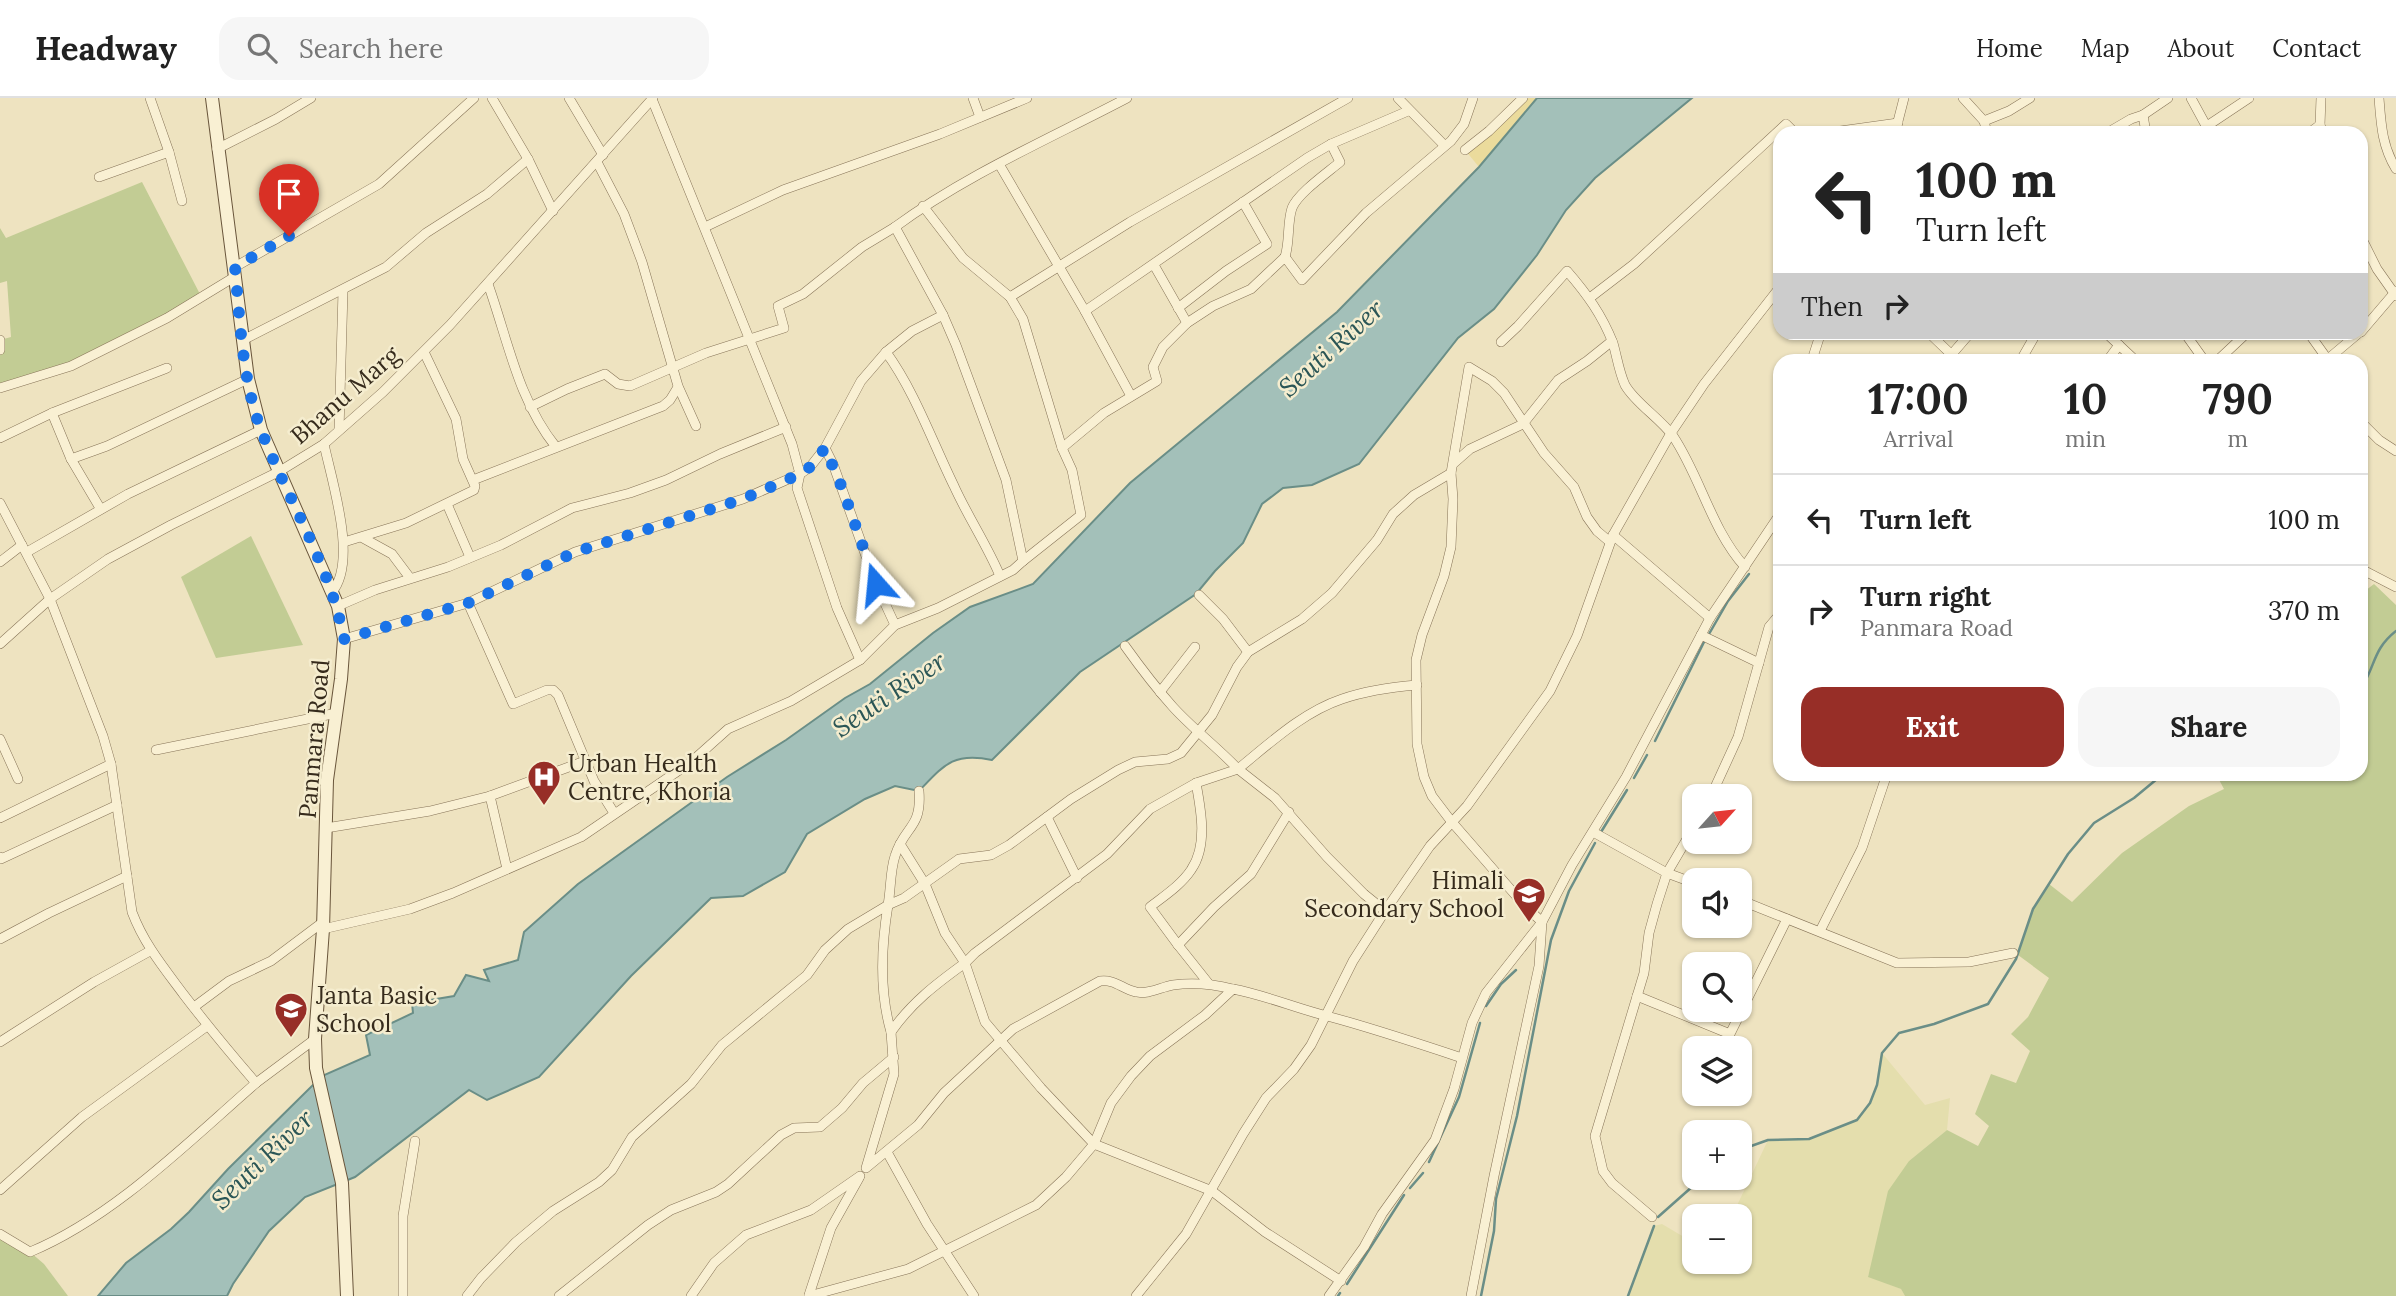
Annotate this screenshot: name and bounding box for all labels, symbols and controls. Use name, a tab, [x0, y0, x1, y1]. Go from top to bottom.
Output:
search box	[219, 17, 709, 80]
text: Headway	[35, 27, 177, 69]
icon: search	[243, 29, 281, 67]
text: Search here	[299, 32, 443, 65]
text: Home	[1976, 33, 2043, 64]
text: Map	[2081, 33, 2130, 64]
text: About	[2168, 33, 2234, 64]
text: Contact	[2272, 33, 2361, 64]
text: 100 m	[1916, 148, 2056, 210]
icon: left	[1801, 154, 1892, 245]
pin	[259, 164, 319, 236]
icon: arrive	[270, 175, 308, 213]
text: Turn left	[1916, 209, 2046, 250]
icon: right	[1877, 287, 1915, 325]
text: Then	[1801, 290, 1863, 323]
water label: Seuti River	[1272, 292, 1390, 404]
street label: Bhanu Marg	[284, 339, 407, 451]
text: 17:00	[1868, 372, 1969, 426]
text: 10	[2064, 372, 2107, 426]
text: 790	[2202, 372, 2273, 426]
text: Arrival	[1883, 424, 1953, 453]
text: min	[2065, 424, 2106, 453]
text: m	[2227, 424, 2248, 453]
icon: left	[1801, 501, 1839, 539]
text: Turn left	[1860, 503, 1971, 536]
text: 100 m	[2268, 503, 2340, 536]
position arrow	[839, 547, 913, 621]
text: Turn right	[1860, 580, 1991, 613]
icon: right	[1801, 592, 1839, 630]
text: 370 m	[2268, 594, 2340, 627]
text: Panmara Road	[1860, 613, 2013, 642]
water label: Seuti River	[826, 644, 952, 744]
street label: Panmara Road	[292, 658, 336, 820]
button: Exit	[1801, 687, 2064, 767]
button: Share	[2078, 687, 2340, 767]
place label: Urban Health Centre, Khoria	[568, 748, 731, 807]
hospital icon: Urban Health Centre, Khoria	[525, 758, 563, 807]
north arrow	[1682, 784, 1752, 854]
map controls	[1682, 784, 1752, 1274]
place label: Himali Secondary School	[1304, 865, 1504, 924]
button: sound	[1682, 868, 1752, 938]
school or university icon: Himali Secondary School	[1510, 875, 1548, 924]
button: search	[1682, 952, 1752, 1022]
place label: Janta Basic School	[315, 980, 437, 1039]
school or university icon: Janta Basic School	[272, 990, 310, 1039]
button: layers	[1682, 1036, 1752, 1106]
water label: Seuti River	[204, 1102, 320, 1216]
button: +	[1682, 1120, 1752, 1190]
button: −	[1682, 1204, 1752, 1274]

